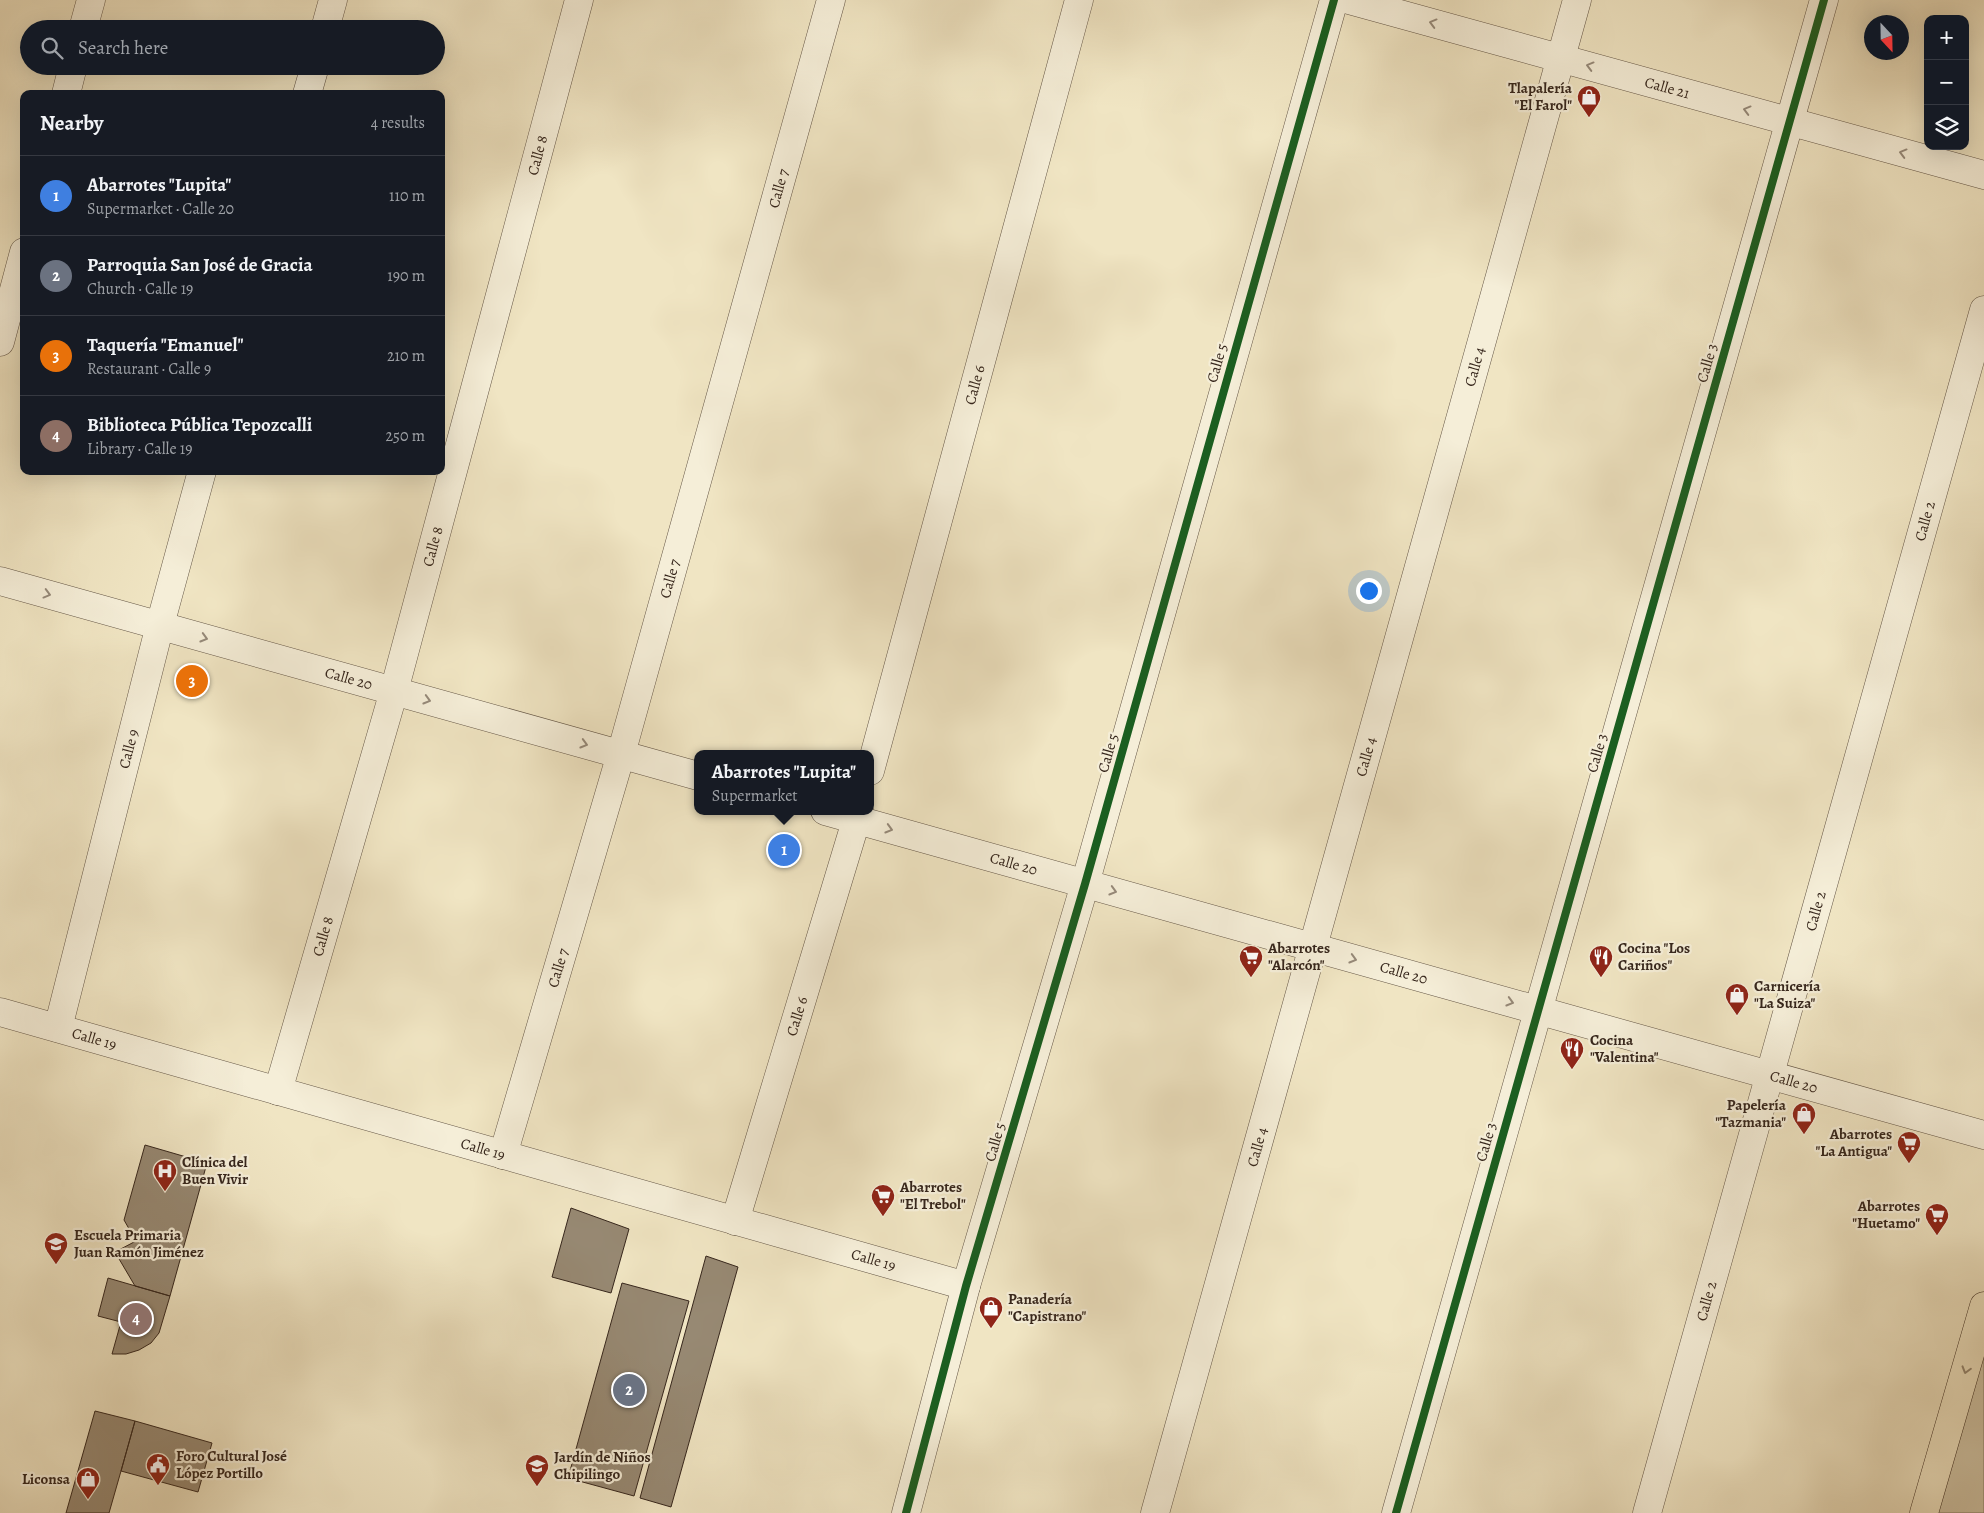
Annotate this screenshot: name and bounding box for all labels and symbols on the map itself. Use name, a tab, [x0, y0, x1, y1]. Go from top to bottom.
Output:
north arrow	[1864, 15, 1909, 60]
one-way arrow	[1430, 19, 1438, 29]
one-way arrow	[1586, 62, 1594, 72]
street label: Calle 21	[1642, 72, 1692, 103]
place label: Tlapalería "El Farol"	[1508, 78, 1573, 115]
shop icon: Tlapalería "El Farol"	[1576, 84, 1602, 118]
one-way arrow	[1743, 105, 1751, 115]
street label: Calle 8	[522, 133, 552, 178]
one-way arrow	[1900, 148, 1908, 158]
street label: Calle 7	[764, 166, 794, 210]
street label: Calle 5	[1202, 341, 1232, 385]
street label: Calle 3	[1692, 341, 1722, 385]
street label: Calle 4	[1460, 344, 1490, 389]
street label: Calle 6	[960, 363, 990, 407]
street label: Calle 2	[1910, 499, 1940, 543]
street label: Calle 8	[418, 524, 448, 569]
street label: Calle 7	[655, 556, 685, 601]
your location	[1356, 578, 1382, 604]
one-way arrow	[43, 588, 51, 599]
one-way arrow	[199, 632, 207, 642]
pin: 3	[176, 662, 208, 700]
street label: Calle 20	[323, 662, 375, 695]
one-way arrow	[423, 695, 431, 705]
street label: Calle 9	[114, 727, 143, 771]
street label: Calle 5	[1093, 731, 1123, 775]
street label: Calle 3	[1582, 731, 1612, 775]
street label: Calle 4	[1351, 735, 1381, 779]
one-way arrow	[580, 738, 588, 749]
one-way arrow	[884, 823, 893, 834]
pin: 1	[768, 831, 800, 869]
street label: Calle 20	[988, 848, 1040, 880]
one-way arrow	[1108, 886, 1116, 896]
street label: Calle 2	[1800, 889, 1831, 933]
street label: Calle 8	[308, 914, 338, 959]
place label: Abarrotes "Alarcón"	[1267, 938, 1330, 975]
place label: Cocina "Los Cariños"	[1618, 938, 1690, 975]
supermarket icon: Abarrotes "Alarcón"	[1238, 944, 1264, 978]
restaurant icon: Cocina "Los Cariños"	[1588, 944, 1614, 978]
street label: Calle 7	[543, 945, 573, 990]
one-way arrow	[1349, 953, 1358, 964]
street label: Calle 20	[1378, 957, 1430, 989]
place label: Carnicería "La Suiza"	[1754, 976, 1821, 1013]
shop icon: Carnicería "La Suiza"	[1724, 982, 1750, 1016]
street label: Calle 6	[782, 994, 812, 1038]
one-way arrow	[1505, 997, 1514, 1007]
street label: Calle 19	[70, 1023, 119, 1055]
place label: Cocina "Valentina"	[1590, 1030, 1659, 1067]
restaurant icon: Cocina "Valentina"	[1559, 1036, 1585, 1070]
street label: Calle 20	[1768, 1066, 1820, 1098]
place label: Papelería "Tazmania"	[1715, 1095, 1787, 1132]
shop icon: Papelería "Tazmania"	[1791, 1101, 1817, 1135]
street label: Calle 5	[980, 1120, 1010, 1164]
street label: Calle 3	[1471, 1120, 1501, 1164]
place label: Abarrotes "La Antigua"	[1816, 1124, 1892, 1161]
street label: Calle 4	[1242, 1125, 1272, 1169]
supermarket icon: Abarrotes "La Antigua"	[1896, 1130, 1922, 1164]
street label: Calle 19	[458, 1133, 508, 1165]
place label: Clínica del Buen Vivir	[182, 1152, 248, 1189]
hospital icon: Clínica del Buen Vivir	[152, 1158, 178, 1192]
place label: Abarrotes "El Trebol"	[899, 1177, 966, 1214]
supermarket icon: Abarrotes "El Trebol"	[870, 1183, 896, 1217]
place label: Abarrotes "Huetamo"	[1852, 1196, 1920, 1233]
supermarket icon: Abarrotes "Huetamo"	[1924, 1202, 1950, 1236]
place label: Escuela Primaria Juan Ramón Jiménez	[74, 1225, 204, 1262]
school or university icon: Escuela Primaria Juan Ramón Jiménez	[43, 1231, 69, 1265]
street label: Calle 19	[849, 1244, 898, 1276]
street label: Calle 2	[1691, 1279, 1721, 1323]
place label: Panadería "Capistrano"	[1008, 1289, 1087, 1326]
shop icon: Panadería "Capistrano"	[978, 1295, 1004, 1329]
pin: 4	[120, 1300, 152, 1338]
one-way arrow	[1961, 1365, 1971, 1374]
pin: 2	[613, 1371, 645, 1409]
place label: Foro Cultural José López Portillo	[176, 1446, 287, 1483]
place label: Jardín de Niños Chipilingo	[554, 1447, 651, 1484]
public building icon: Foro Cultural José López Portillo	[145, 1452, 171, 1486]
school or university icon: Jardín de Niños Chipilingo	[524, 1453, 550, 1487]
shop icon: Liconsa	[75, 1466, 101, 1500]
place label: Liconsa	[22, 1469, 71, 1489]

